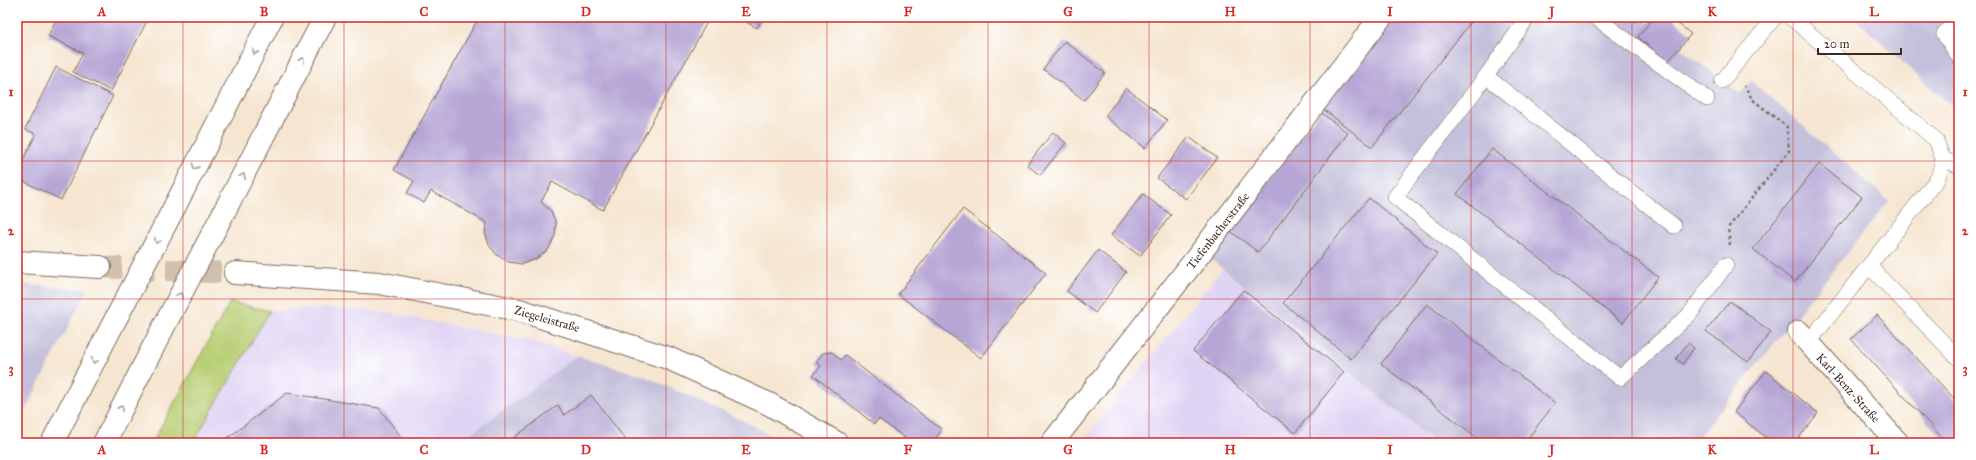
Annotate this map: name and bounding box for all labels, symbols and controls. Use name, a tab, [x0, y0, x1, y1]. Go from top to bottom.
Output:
text: A	[97, 4, 107, 20]
text: B	[260, 4, 269, 20]
text: C	[420, 4, 429, 20]
text: D	[581, 4, 591, 20]
text: E	[741, 4, 751, 20]
text: F	[904, 4, 913, 20]
text: G	[1063, 4, 1073, 20]
text: H	[1224, 4, 1236, 20]
text: I	[1387, 4, 1393, 20]
text: J	[1547, 4, 1555, 20]
text: K	[1707, 4, 1717, 20]
text: L	[1869, 4, 1879, 20]
scale bar	[1818, 30, 1901, 56]
text: 20 m	[1824, 37, 1850, 51]
one-way arrow	[252, 47, 259, 55]
one-way arrow	[298, 57, 305, 64]
text: 1	[8, 84, 14, 100]
text: 1	[1962, 84, 1968, 100]
one-way arrow	[192, 163, 200, 171]
one-way arrow	[238, 172, 245, 180]
street label: Tiefenbacherstraße	[1184, 190, 1252, 272]
text: 2	[8, 223, 15, 239]
text: 2	[1962, 223, 1969, 239]
one-way arrow	[154, 237, 162, 244]
one-way arrow	[175, 292, 183, 300]
street label: Ziegeleistraße	[512, 303, 581, 336]
street label: Karl-Benz-Straße	[1813, 351, 1883, 425]
one-way arrow	[91, 357, 99, 364]
text: 3	[8, 361, 14, 377]
text: 3	[1962, 361, 1968, 377]
one-way arrow	[117, 405, 124, 413]
text: A	[97, 442, 107, 458]
text: B	[260, 442, 269, 458]
text: C	[420, 442, 429, 458]
text: D	[581, 442, 591, 458]
text: E	[741, 442, 751, 458]
text: F	[904, 442, 913, 458]
text: G	[1063, 442, 1073, 458]
text: H	[1224, 442, 1236, 458]
text: I	[1387, 442, 1393, 458]
text: J	[1547, 442, 1555, 458]
text: K	[1707, 442, 1717, 458]
text: L	[1869, 442, 1879, 458]

